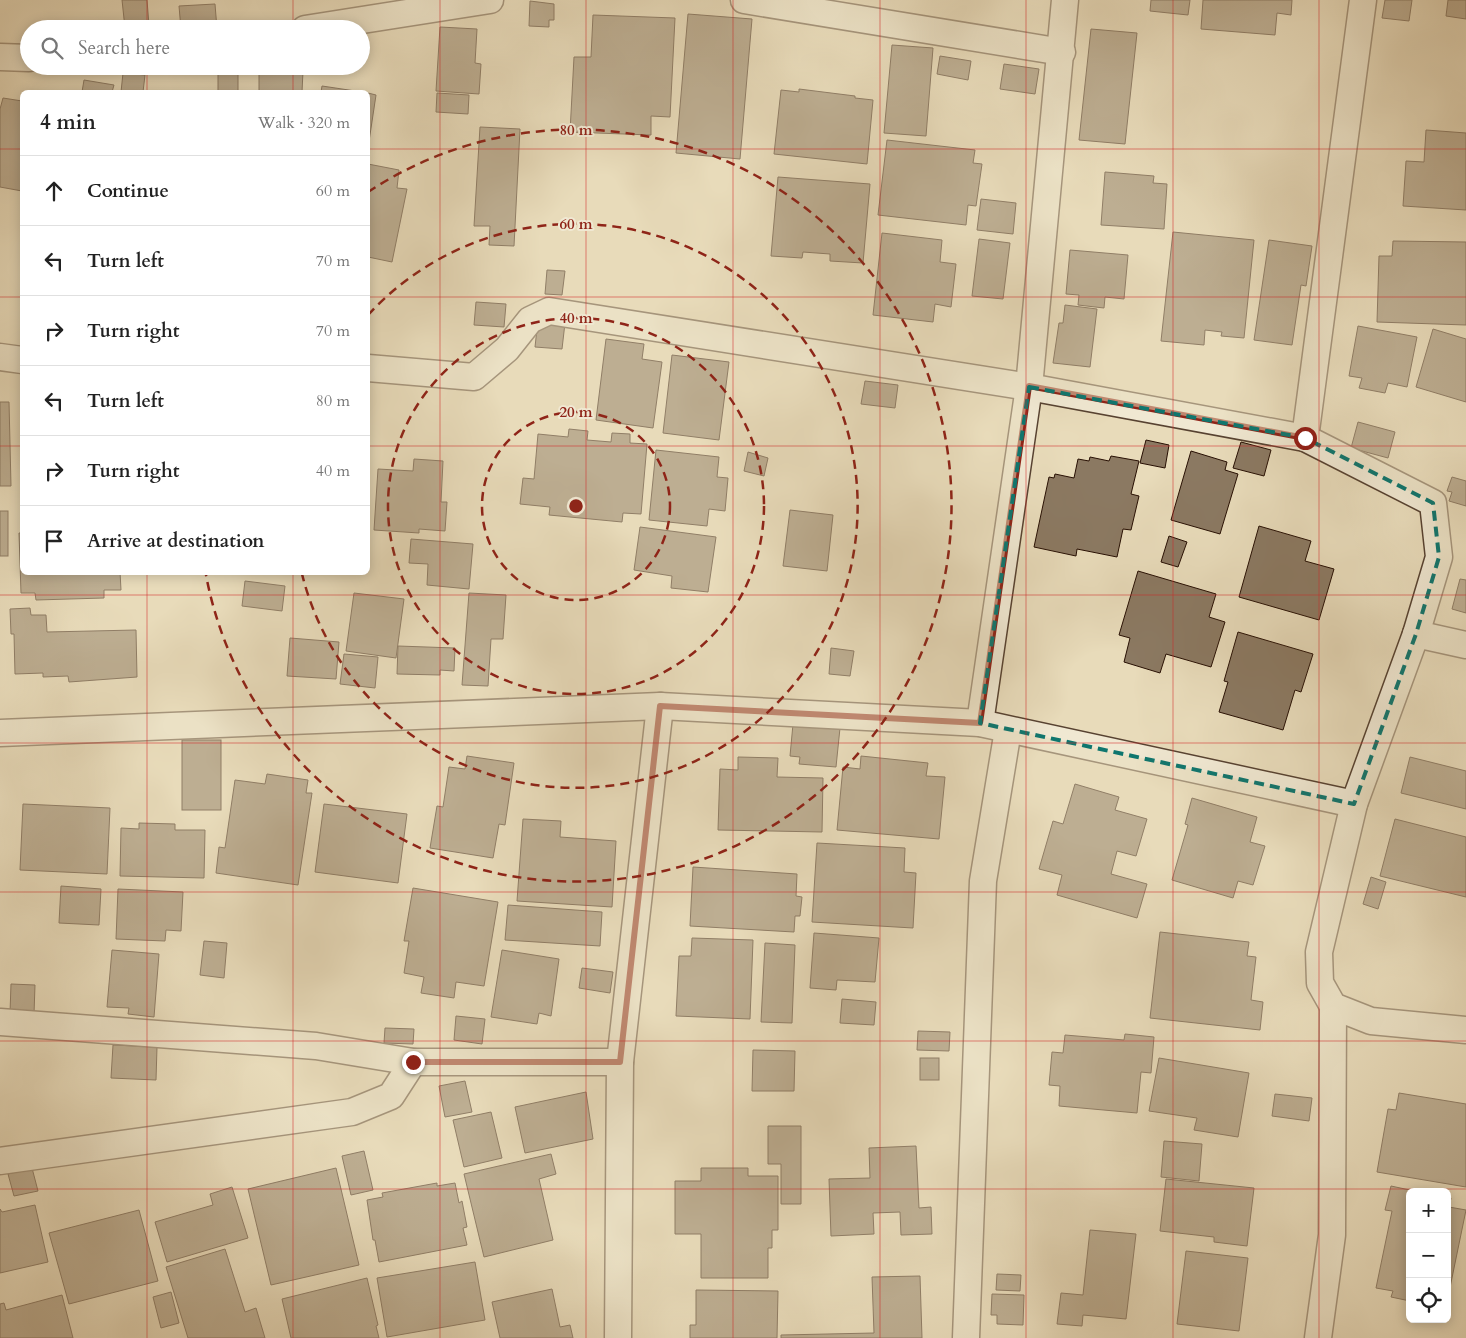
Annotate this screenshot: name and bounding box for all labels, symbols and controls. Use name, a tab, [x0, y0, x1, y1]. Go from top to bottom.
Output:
search box	[20, 20, 370, 75]
icon: search	[38, 34, 66, 62]
text: Search here	[78, 35, 170, 61]
text: 4 min	[40, 108, 96, 137]
text: Walk · 320 m	[258, 112, 350, 134]
text: 80 m	[559, 120, 593, 140]
icon: ahead	[40, 177, 68, 205]
text: Continue	[87, 178, 169, 204]
text: 60 m	[316, 180, 350, 202]
text: 60 m	[559, 214, 593, 234]
icon: left	[40, 247, 68, 275]
text: Turn left	[87, 248, 164, 274]
text: 70 m	[316, 250, 350, 272]
text: 40 m	[559, 308, 593, 328]
icon: right	[40, 317, 68, 345]
text: Turn right	[87, 318, 179, 344]
text: 70 m	[316, 320, 350, 342]
icon: left	[40, 387, 68, 415]
text: Turn left	[87, 388, 164, 414]
text: 80 m	[316, 390, 350, 412]
text: 20 m	[559, 402, 593, 422]
route start	[1294, 427, 1317, 450]
icon: right	[40, 457, 68, 485]
text: Turn right	[87, 458, 179, 484]
text: 40 m	[316, 460, 350, 482]
centre of rings	[567, 497, 585, 515]
icon: arrive	[40, 527, 68, 555]
text: Arrive at destination	[87, 528, 264, 554]
route end	[402, 1051, 425, 1074]
map controls	[1406, 1188, 1451, 1323]
button: +	[1406, 1188, 1451, 1233]
button: −	[1406, 1233, 1451, 1278]
button: locate	[1406, 1278, 1451, 1323]

